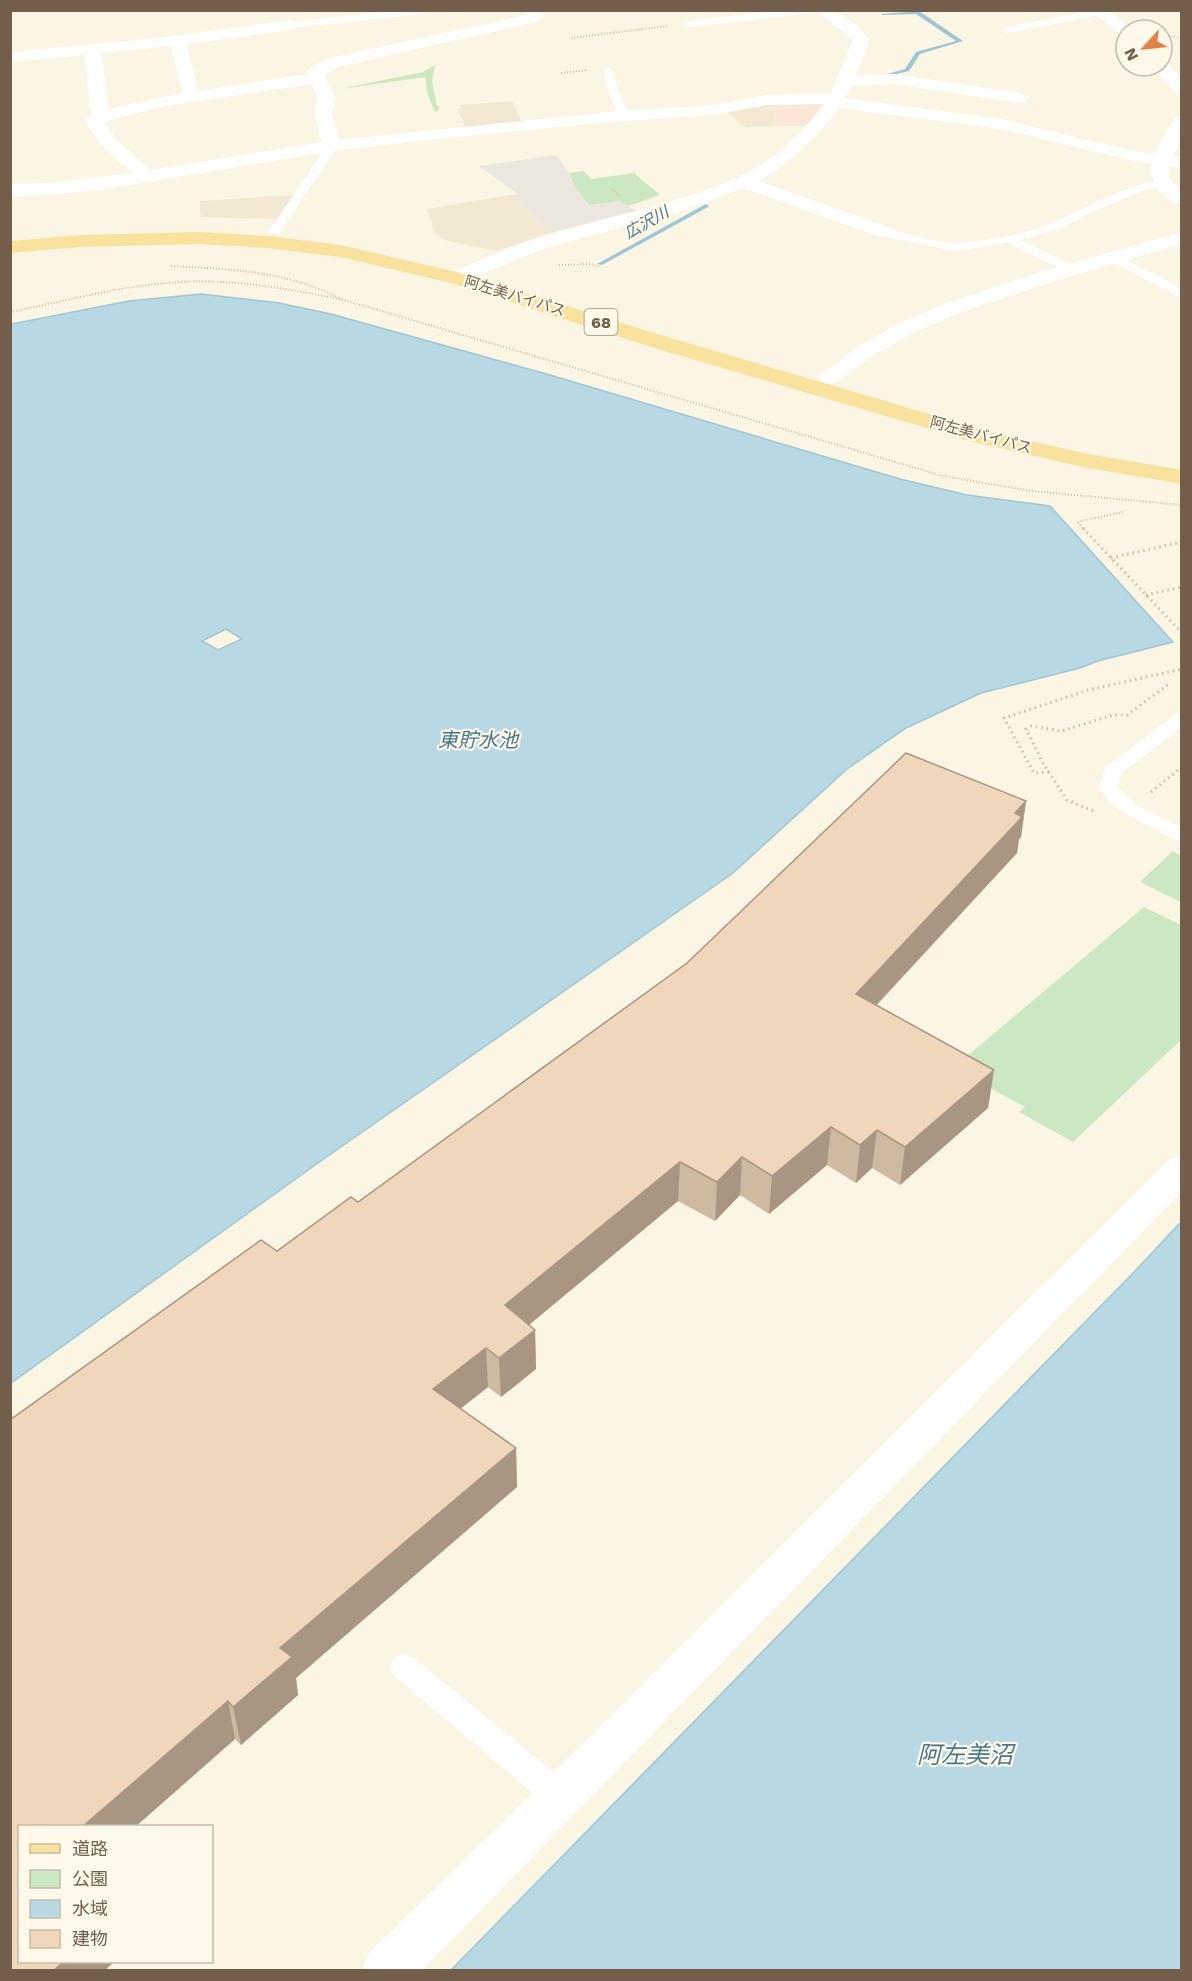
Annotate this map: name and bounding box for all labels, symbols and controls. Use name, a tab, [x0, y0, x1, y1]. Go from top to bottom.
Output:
north arrow	[1114, 18, 1174, 78]
text: N	[1120, 45, 1142, 64]
water label: 広沢川	[621, 202, 674, 242]
street label: 阿左美バイパス	[462, 272, 568, 320]
road number: 68	[584, 309, 618, 335]
street label: 阿左美バイパス	[928, 413, 1034, 457]
water label: 東貯水池	[438, 728, 520, 752]
water label: 阿左美沼	[917, 1741, 1016, 1769]
legend	[18, 1825, 213, 1963]
text: 道路	[72, 1838, 108, 1859]
text: 公園	[72, 1868, 108, 1889]
text: 水域	[72, 1898, 108, 1919]
text: 建物	[72, 1928, 108, 1949]

